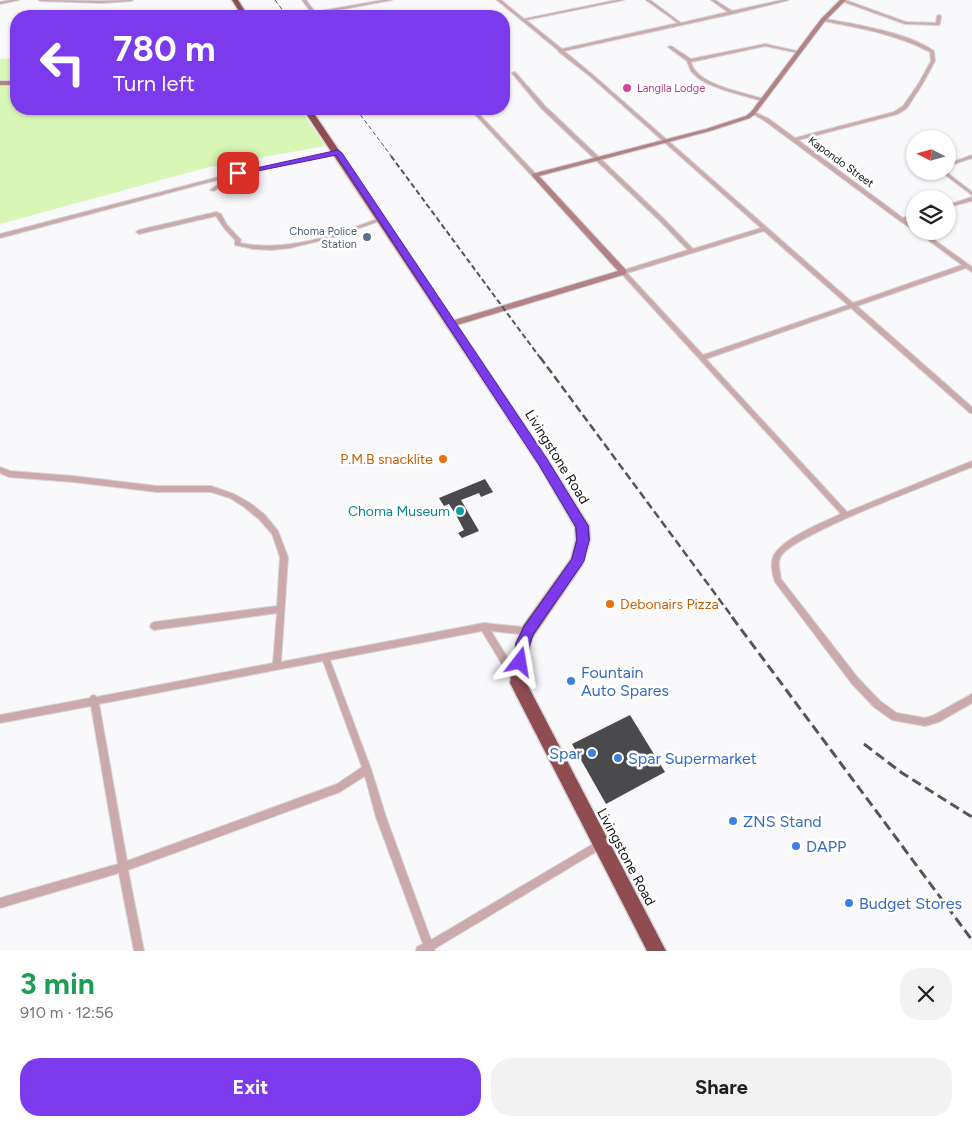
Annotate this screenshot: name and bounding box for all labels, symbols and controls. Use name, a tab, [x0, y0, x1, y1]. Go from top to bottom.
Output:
text: 780 m	[113, 28, 215, 70]
icon: left	[30, 30, 95, 95]
text: Turn left	[113, 70, 195, 97]
marker: Langila Lodge	[621, 82, 633, 94]
place label: Langila Lodge	[637, 82, 705, 95]
north arrow	[906, 130, 956, 180]
map controls	[906, 130, 956, 240]
street label: Kapondo Street	[806, 134, 876, 190]
pin	[217, 152, 259, 194]
icon: arrive	[224, 159, 252, 187]
button: layers	[906, 190, 956, 240]
place label: Choma Police Station	[289, 225, 357, 251]
marker: Choma Police Station	[361, 231, 373, 243]
street label: Livingstone Road	[521, 407, 593, 507]
place label: P.M.B snacklite	[340, 451, 433, 468]
marker: P.M.B snacklite	[437, 453, 449, 465]
place label: Choma Museum	[348, 503, 450, 520]
marker: Choma Museum	[454, 505, 466, 517]
place label: Debonairs Pizza	[620, 596, 719, 613]
marker: Debonairs Pizza	[604, 598, 616, 610]
position arrow	[493, 635, 545, 687]
place label: Fountain Auto Spares	[581, 663, 669, 700]
marker: Fountain Auto Spares	[565, 675, 577, 687]
place label: Spar	[549, 744, 583, 763]
marker: Spar	[586, 747, 598, 759]
place label: Spar Supermarket	[628, 749, 757, 768]
marker: Spar Supermarket	[612, 752, 624, 764]
street label: Livingstone Road	[593, 805, 659, 909]
place label: ZNS Stand	[743, 812, 822, 831]
marker: ZNS Stand	[727, 815, 739, 827]
place label: DAPP	[806, 837, 846, 856]
marker: DAPP	[790, 840, 802, 852]
place label: Budget Stores	[859, 894, 962, 913]
marker: Budget Stores	[843, 897, 855, 909]
text: 3 min	[20, 965, 95, 1002]
button: close	[900, 968, 952, 1020]
text: 910 m · 12:56	[20, 1003, 113, 1022]
button: Exit	[20, 1058, 481, 1116]
button: Share	[491, 1058, 952, 1116]

